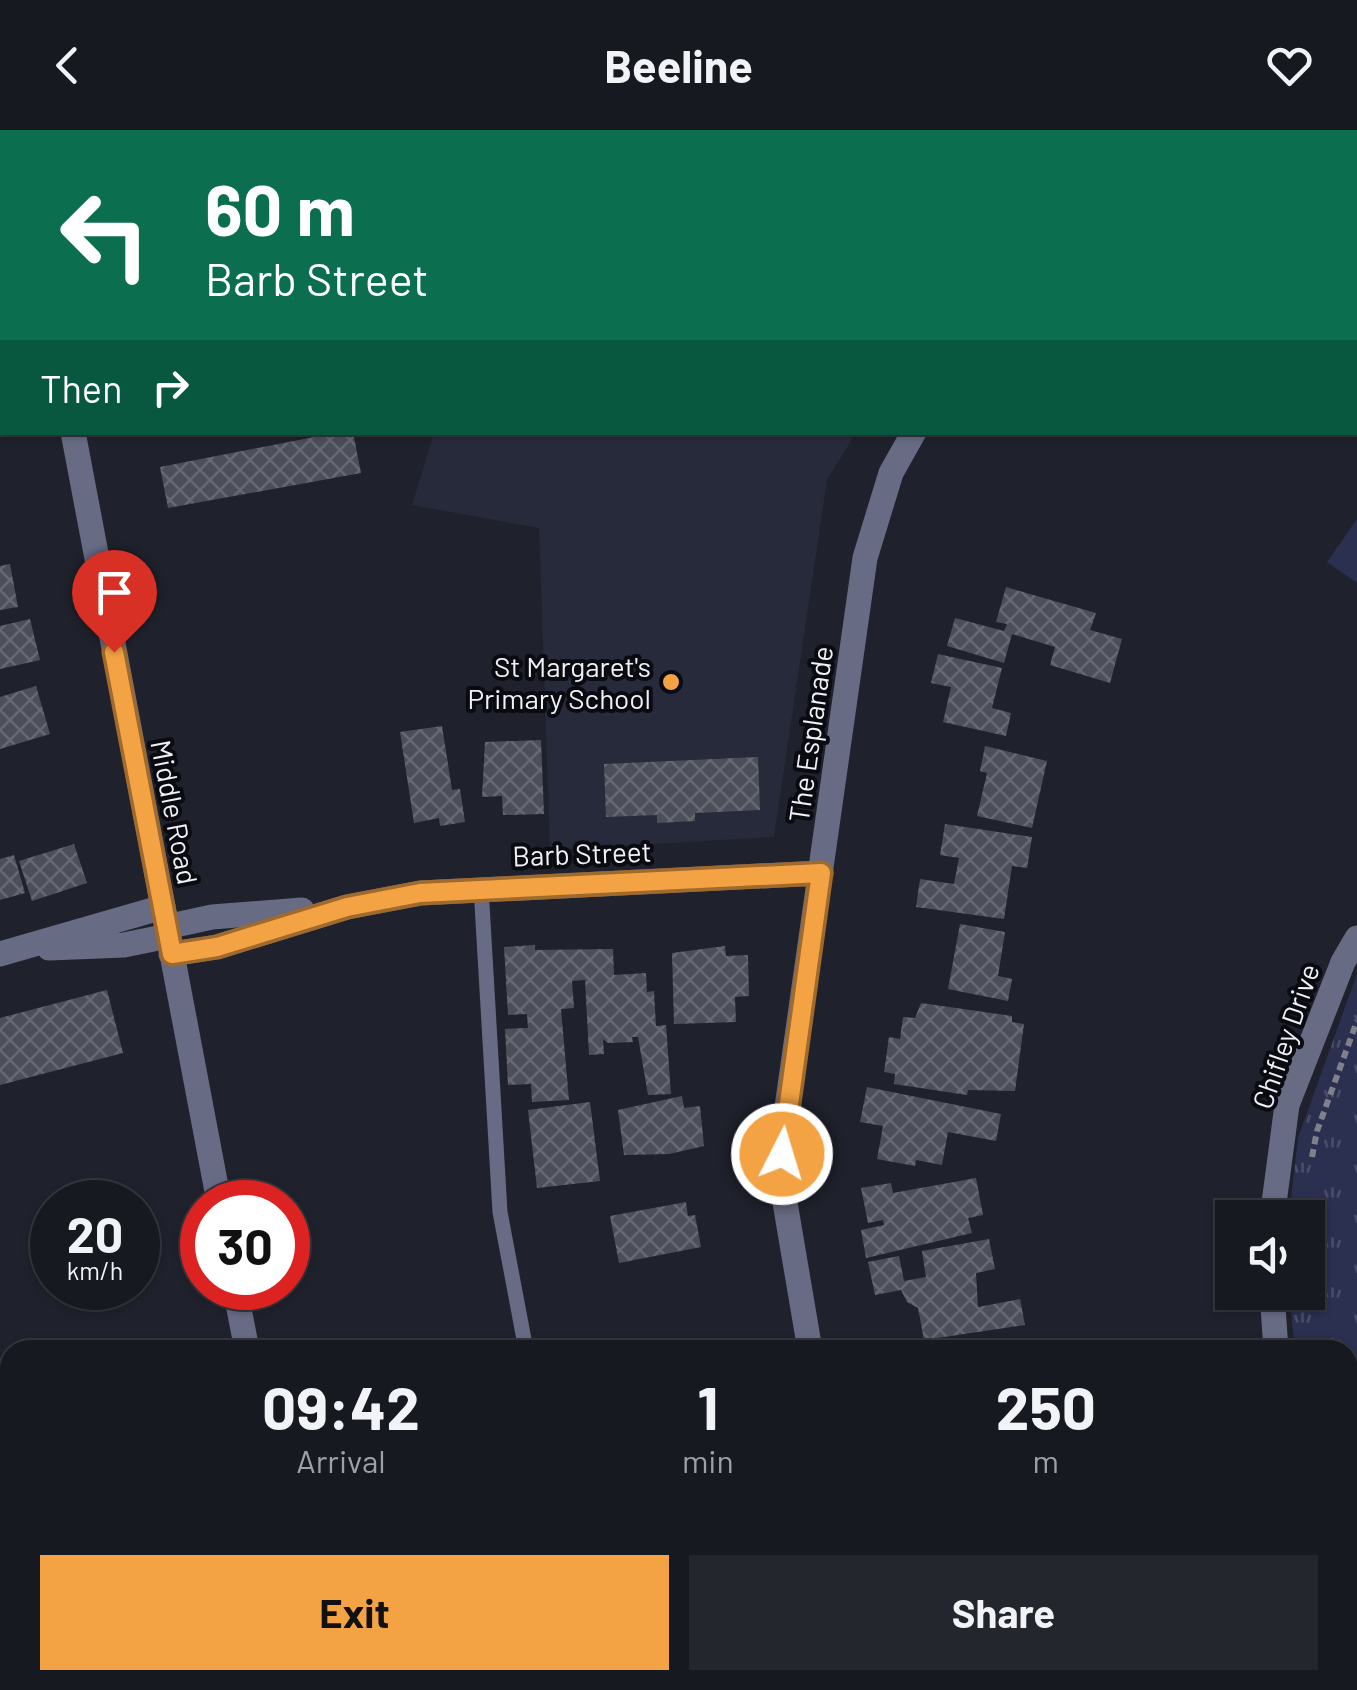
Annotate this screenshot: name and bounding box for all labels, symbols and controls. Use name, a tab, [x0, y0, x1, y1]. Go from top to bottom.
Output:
icon: back	[40, 38, 95, 93]
text: Beeline	[604, 38, 753, 92]
icon: heart	[1262, 38, 1317, 93]
text: 60 m	[205, 166, 355, 250]
icon: left	[40, 170, 170, 300]
text: Barb Street	[205, 251, 429, 305]
icon: right	[143, 360, 198, 415]
text: Then	[40, 365, 123, 411]
pin	[72, 550, 157, 653]
icon: arrive	[87, 565, 142, 620]
street label: The Esplanade	[781, 644, 839, 824]
place label: St Margaret's Primary School	[467, 649, 651, 715]
marker: St Margaret's Primary School	[660, 671, 682, 693]
street label: Middle Road	[144, 737, 206, 887]
street label: Barb Street	[512, 834, 652, 872]
street label: Chifley Drive	[1244, 959, 1326, 1113]
position arrow	[730, 1102, 834, 1206]
speed limit sign: 30	[180, 1180, 310, 1310]
map controls	[1215, 1200, 1325, 1310]
button: sound	[1215, 1200, 1325, 1310]
text: 20	[67, 1203, 123, 1263]
text: km/h	[67, 1255, 123, 1285]
text: 09:42	[262, 1370, 420, 1442]
text: 1	[697, 1370, 718, 1442]
text: 250	[996, 1370, 1096, 1442]
text: Arrival	[296, 1441, 386, 1479]
text: min	[682, 1441, 734, 1479]
text: m	[1033, 1441, 1059, 1479]
button: Exit	[40, 1555, 669, 1670]
button: Share	[689, 1555, 1318, 1670]

